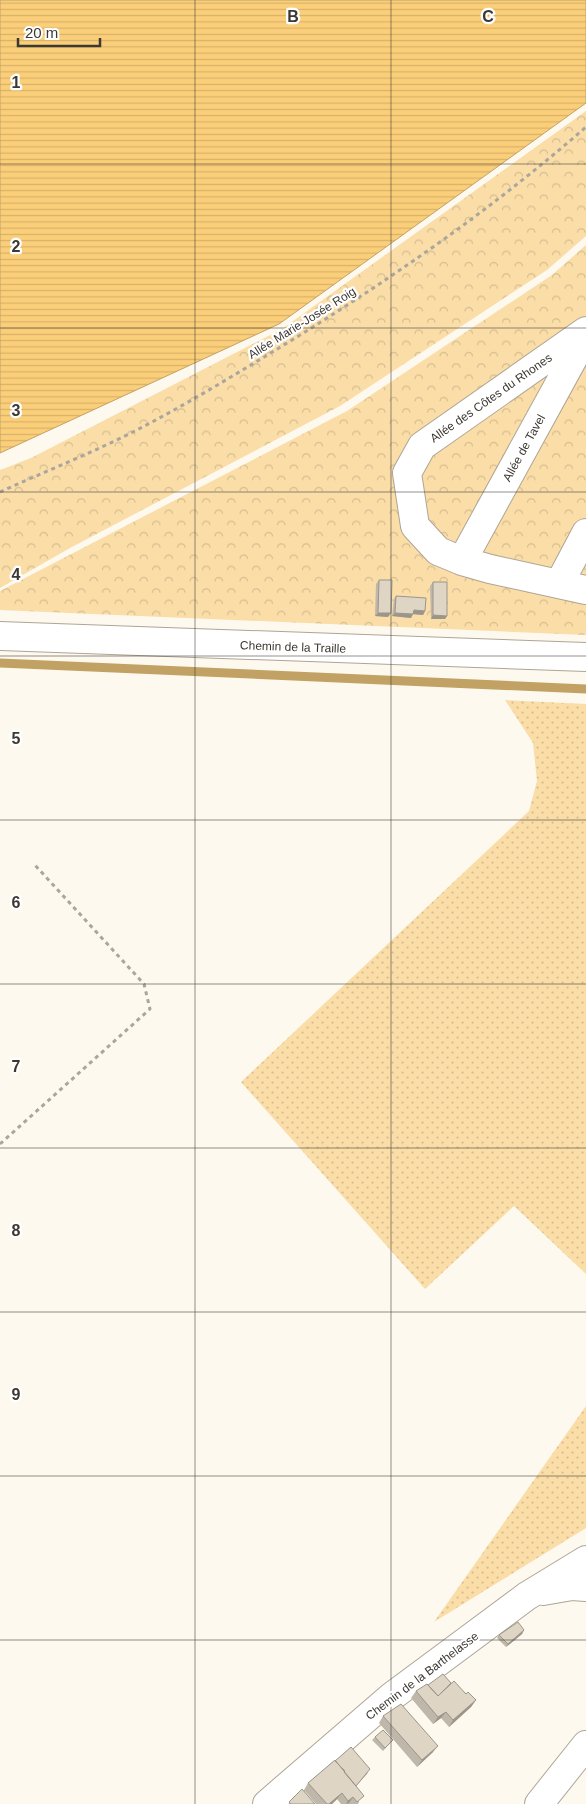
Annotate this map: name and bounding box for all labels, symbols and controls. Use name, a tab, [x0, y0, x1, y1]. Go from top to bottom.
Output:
text: B	[287, 8, 299, 25]
text: C	[482, 8, 494, 25]
scale bar	[18, 15, 100, 47]
text: 20 m	[25, 24, 58, 41]
text: 1	[12, 74, 21, 91]
text: 2	[12, 238, 21, 255]
street label: Allée Marie-Josée Roig	[246, 284, 358, 362]
street label: Allée des Côtes du Rhones	[427, 351, 555, 445]
text: 3	[12, 402, 21, 419]
street label: Allée de Tavel	[500, 412, 548, 484]
text: 4	[12, 566, 21, 583]
street label: Chemin de la Traille	[240, 638, 347, 656]
text: 5	[12, 730, 21, 747]
text: 6	[12, 894, 21, 911]
text: 7	[12, 1058, 21, 1075]
text: 8	[12, 1222, 21, 1239]
text: 9	[12, 1386, 21, 1403]
street label: Chemin de la Barthelasse	[363, 1629, 481, 1723]

